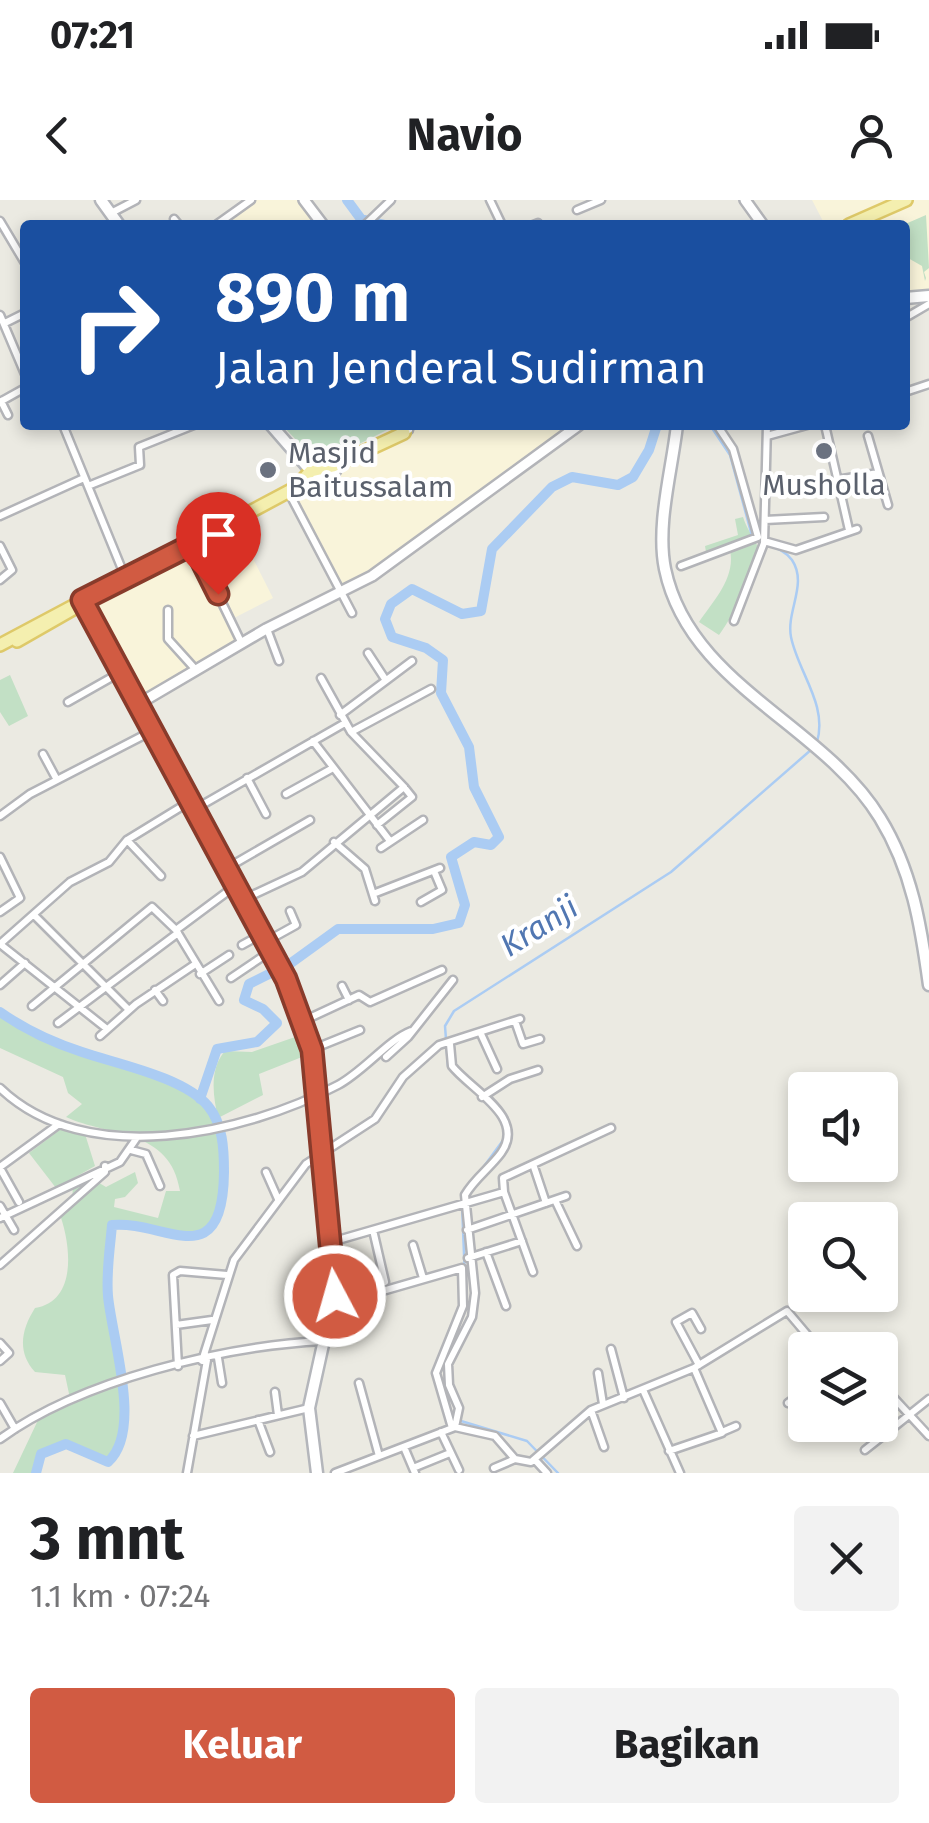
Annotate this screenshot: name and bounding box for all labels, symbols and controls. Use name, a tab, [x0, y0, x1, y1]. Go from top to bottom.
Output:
text: 07:21	[50, 12, 135, 58]
icon: back	[30, 108, 85, 163]
text: Navio	[407, 108, 522, 162]
icon: person	[844, 108, 899, 163]
text: 890 m	[215, 256, 410, 340]
icon: right	[50, 260, 180, 390]
text: Jalan Jenderal Sudirman	[215, 341, 707, 395]
place label: Masjid Baitussalam	[288, 435, 453, 505]
marker: Musholla	[813, 440, 835, 462]
marker: Masjid Baitussalam	[257, 459, 279, 481]
place label: Musholla	[762, 467, 886, 503]
pin	[176, 492, 261, 595]
icon: arrive	[191, 507, 246, 562]
water label: Kranji	[493, 887, 585, 965]
map controls	[788, 1072, 898, 1442]
button: sound	[788, 1072, 898, 1182]
button: search	[788, 1202, 898, 1312]
position arrow	[283, 1244, 387, 1348]
button: layers	[788, 1332, 898, 1442]
text: 3 mnt	[30, 1503, 184, 1575]
button: close	[794, 1506, 899, 1611]
text: 1.1 km · 07:24	[30, 1577, 210, 1615]
button: Keluar	[30, 1688, 455, 1803]
button: Bagikan	[475, 1688, 899, 1803]

